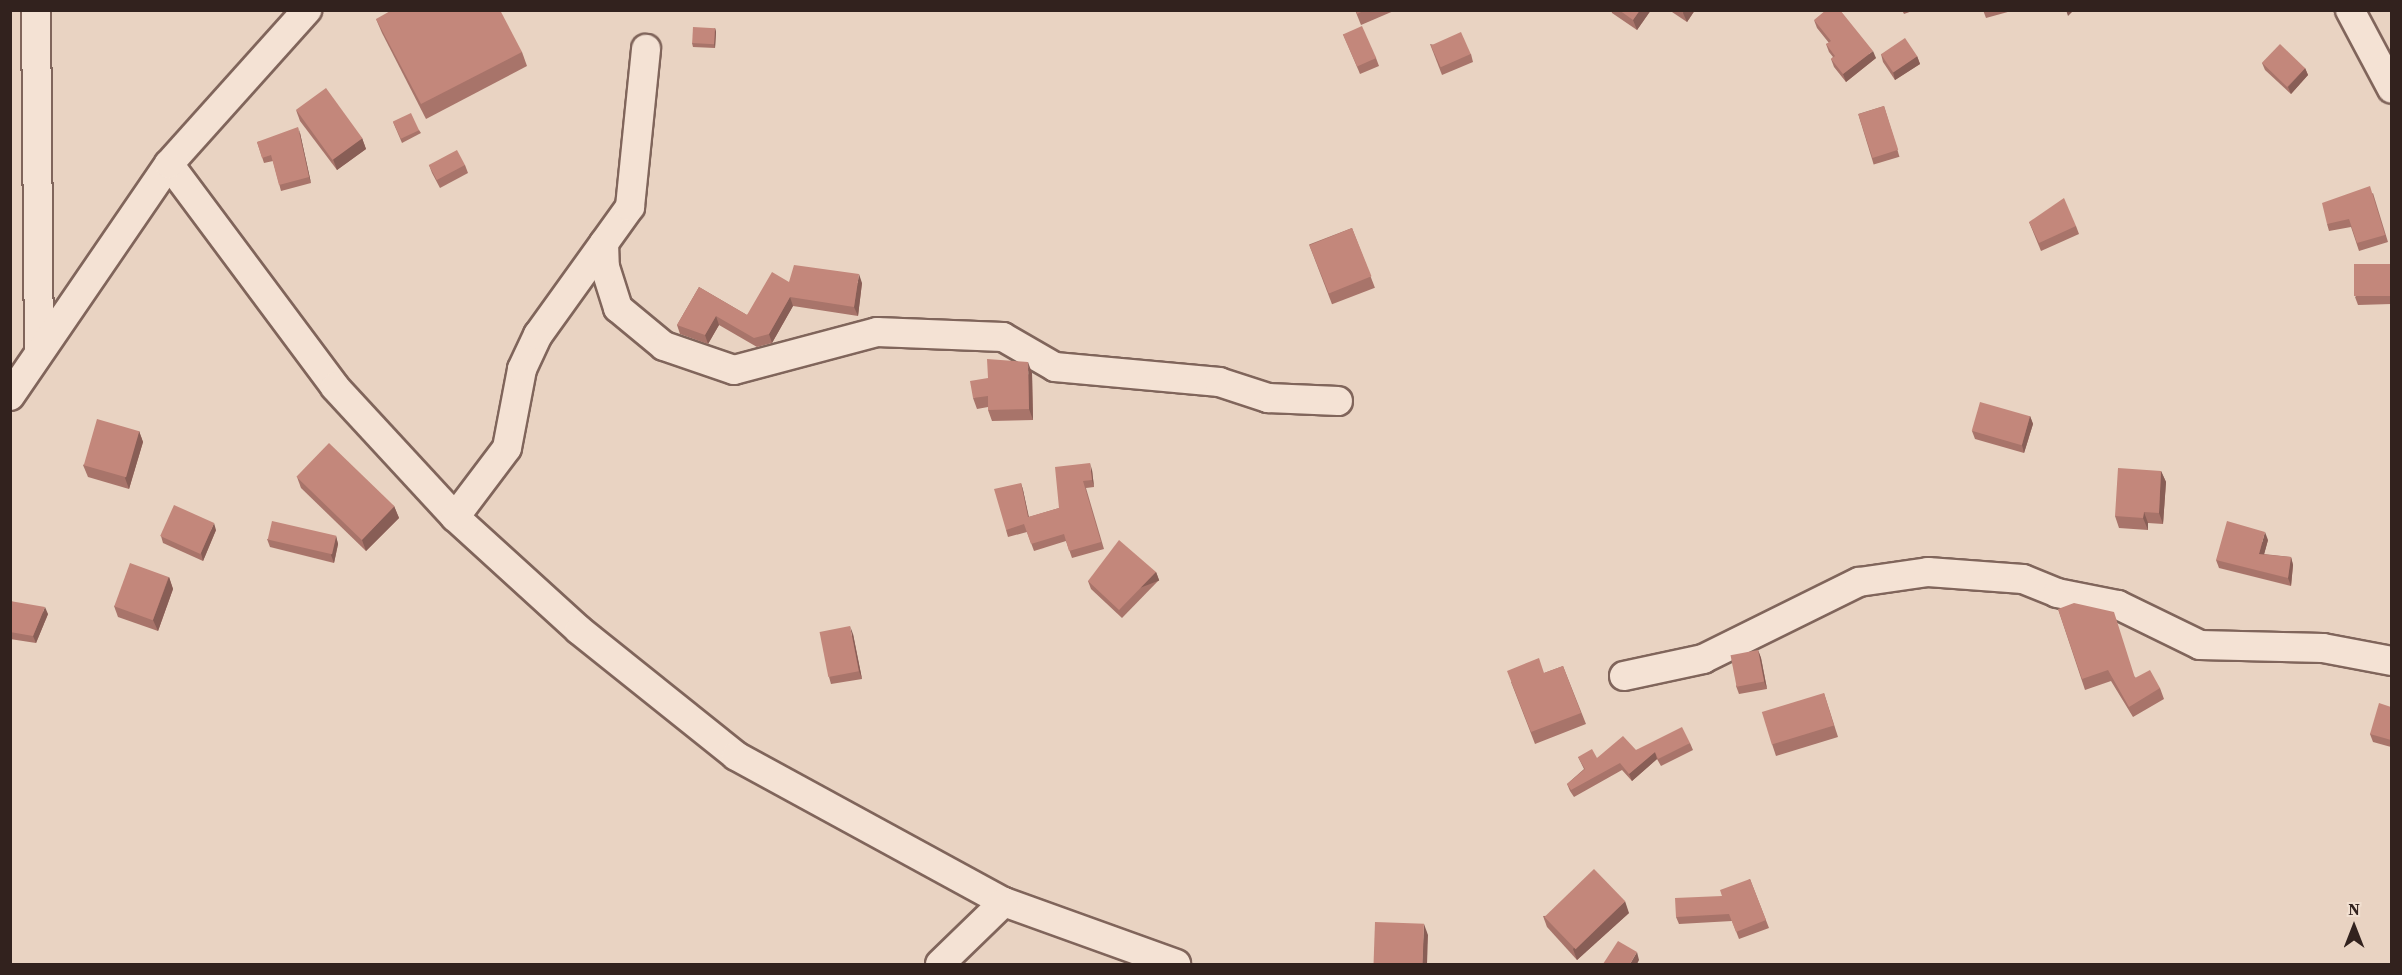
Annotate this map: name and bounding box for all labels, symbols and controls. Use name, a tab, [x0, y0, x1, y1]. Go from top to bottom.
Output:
north arrow	[2324, 897, 2384, 957]
text: N	[2348, 898, 2360, 920]

